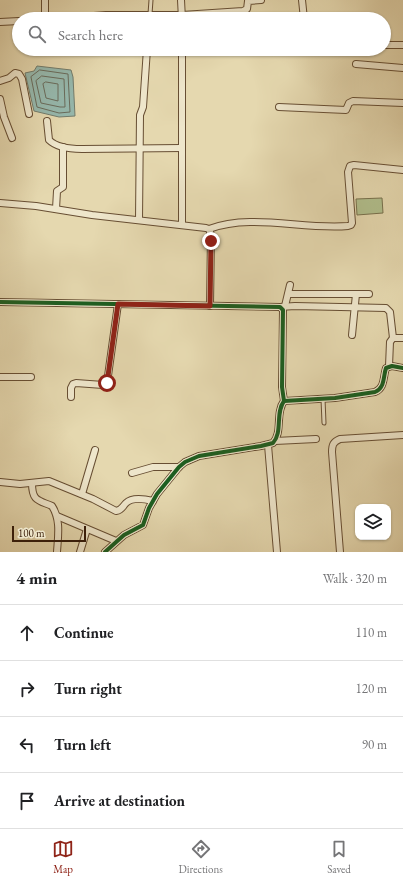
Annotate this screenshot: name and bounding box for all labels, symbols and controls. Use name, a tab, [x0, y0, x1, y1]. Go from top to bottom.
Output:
search box	[12, 12, 391, 56]
icon: search	[26, 23, 48, 45]
text: Search here	[58, 25, 123, 44]
route end	[202, 232, 220, 250]
route start	[98, 374, 116, 392]
map controls	[355, 504, 391, 540]
button: layers	[355, 504, 391, 540]
scale bar	[12, 524, 86, 543]
text: 100 m	[18, 526, 45, 540]
text: 4 min	[16, 567, 57, 589]
text: Walk · 320 m	[323, 570, 387, 587]
icon: ahead	[16, 622, 38, 644]
text: Continue	[54, 623, 114, 642]
text: 110 m	[356, 624, 387, 641]
icon: right	[16, 678, 38, 700]
text: Turn right	[54, 679, 122, 698]
text: 120 m	[356, 680, 387, 697]
icon: left	[16, 734, 38, 756]
text: Turn left	[54, 735, 111, 754]
text: 90 m	[362, 736, 387, 753]
icon: arrive	[16, 790, 38, 812]
text: Arrive at destination	[54, 791, 185, 810]
tab: Map	[52, 838, 74, 876]
tab: Directions	[179, 838, 223, 876]
tab: Saved	[327, 838, 351, 876]

